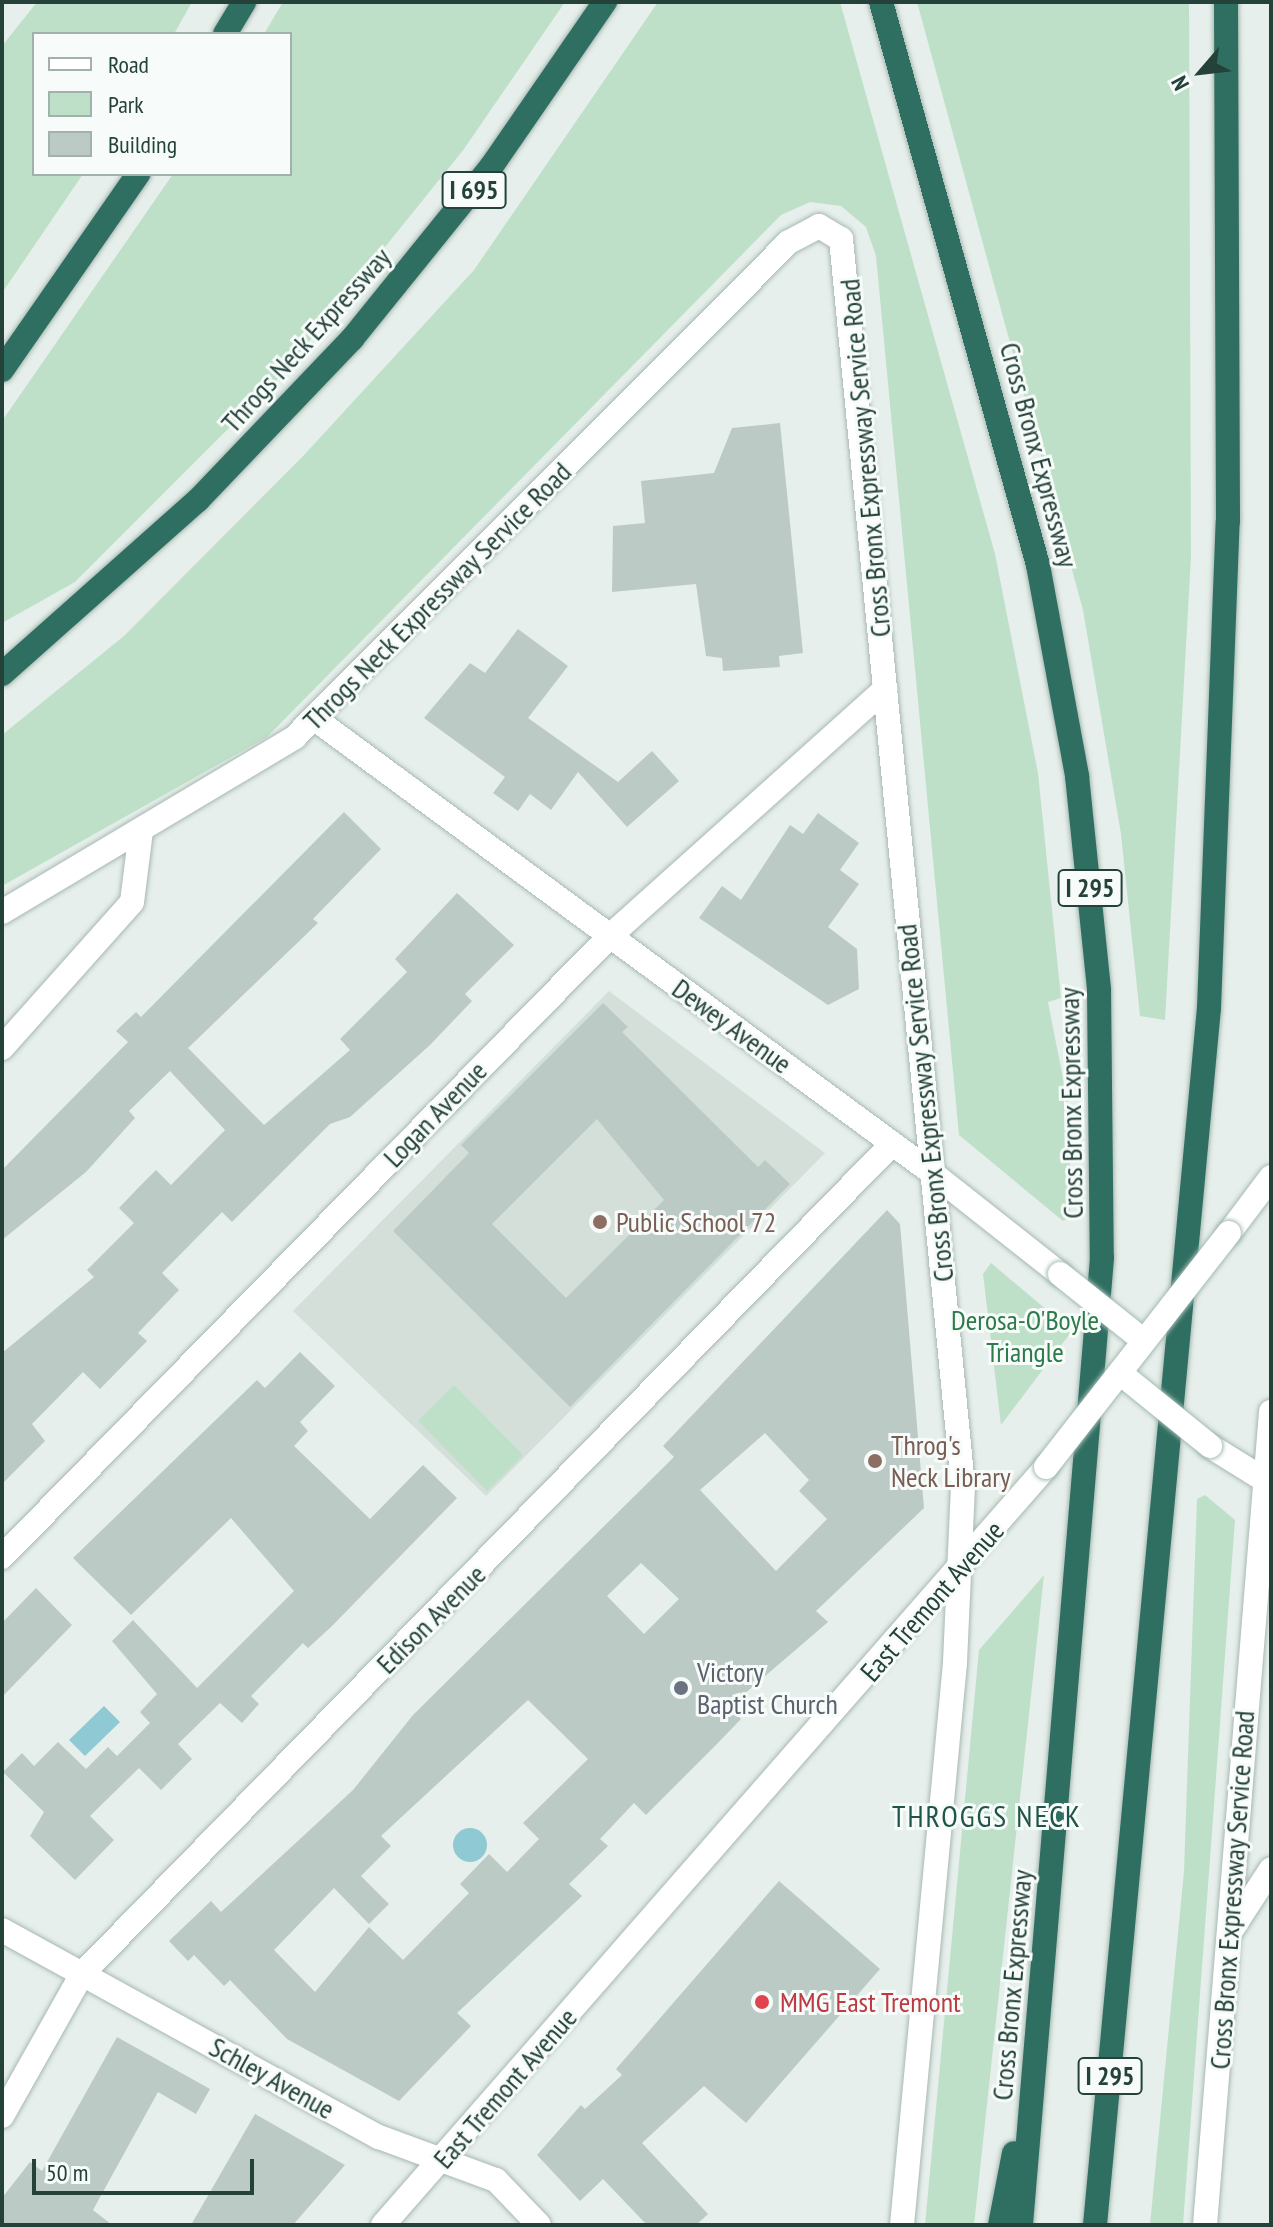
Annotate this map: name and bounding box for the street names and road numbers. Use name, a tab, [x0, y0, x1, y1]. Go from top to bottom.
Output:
road number: I 695	[440, 168, 508, 212]
street label: Throgs Neck Expressway	[214, 241, 398, 439]
street label: Cross Bronx Expressway Service Road	[833, 277, 897, 639]
street label: Cross Bronx Expressway	[993, 339, 1085, 571]
street label: Throgs Neck Expressway Service Road	[296, 455, 578, 737]
road number: I 295	[1056, 866, 1124, 910]
street label: Cross Bronx Expressway Service Road	[889, 922, 961, 1284]
street label: Dewey Avenue	[665, 971, 799, 1081]
street label: Cross Bronx Expressway	[1052, 987, 1090, 1219]
street label: Logan Avenue	[376, 1054, 494, 1174]
street label: East Tremont Avenue	[853, 1513, 1011, 1689]
street label: Edison Avenue	[369, 1557, 493, 1681]
street label: Cross Bronx Expressway Service Road	[1203, 1709, 1261, 2071]
street label: Cross Bronx Expressway	[985, 1868, 1039, 2102]
street label: East Tremont Avenue	[426, 2000, 584, 2176]
street label: Schley Avenue	[203, 2030, 341, 2126]
road number: I 295	[1076, 2054, 1144, 2098]

